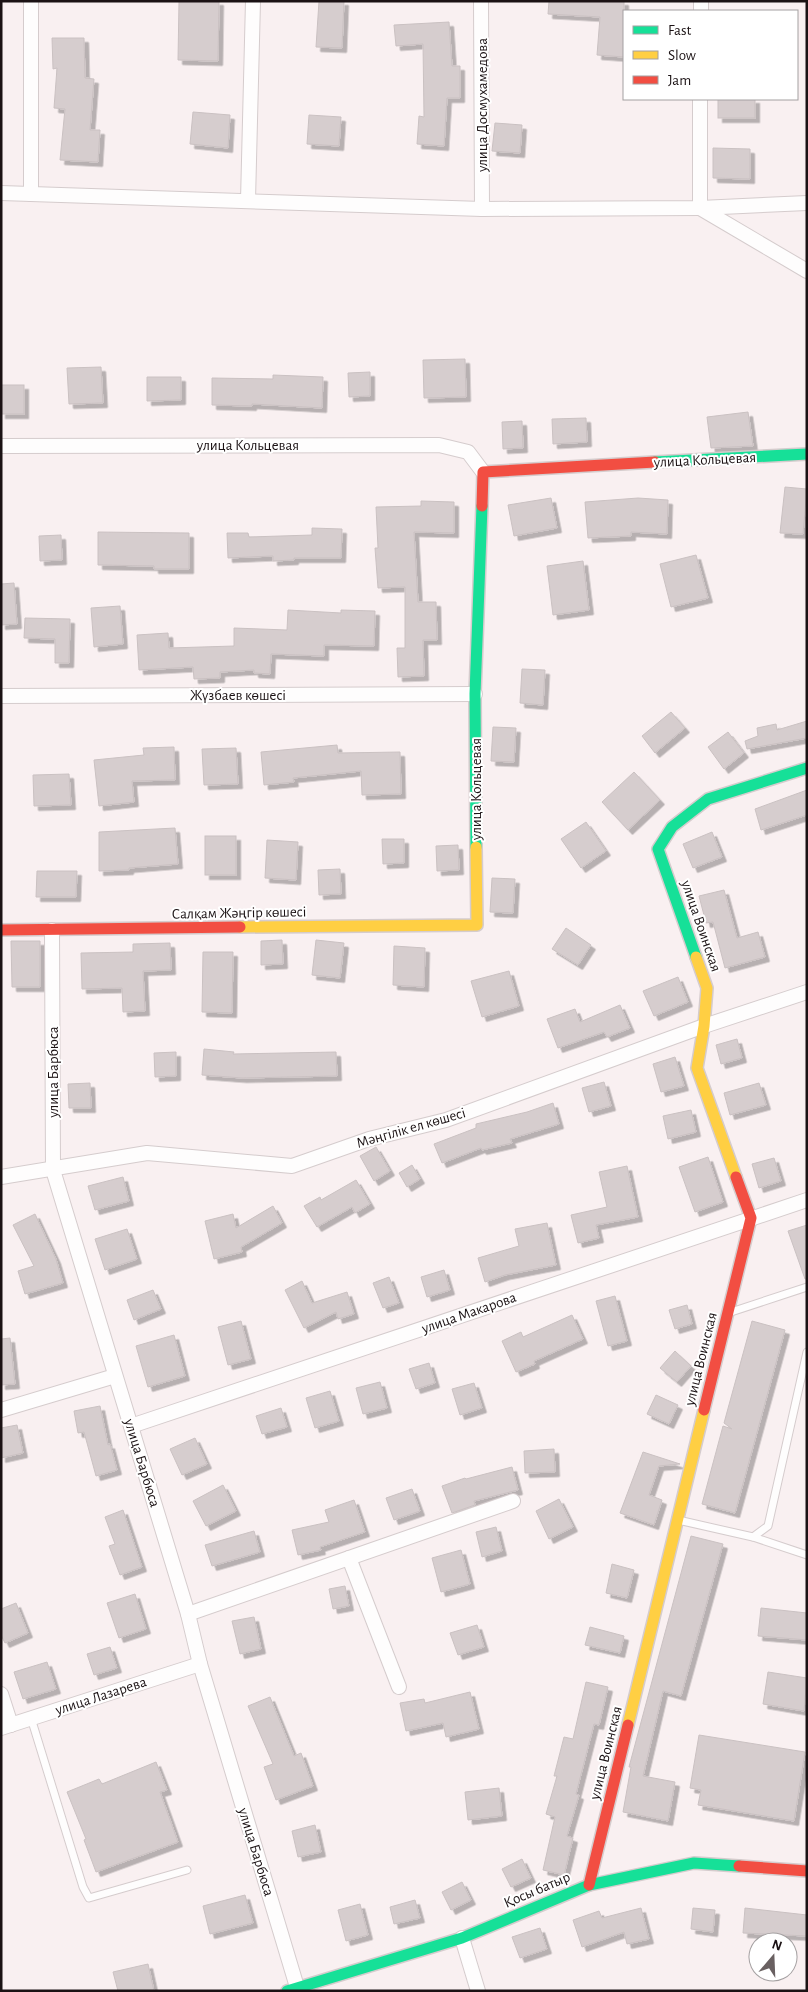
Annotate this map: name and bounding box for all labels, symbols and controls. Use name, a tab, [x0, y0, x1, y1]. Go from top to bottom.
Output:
legend	[623, 10, 798, 100]
text: Fast	[668, 23, 692, 38]
street label: улица Досмухамедова	[475, 38, 490, 173]
text: Slow	[668, 48, 696, 63]
text: Jam	[668, 73, 691, 88]
street label: улица Кольцевая	[196, 438, 299, 453]
street label: улица Кольцевая	[652, 450, 757, 470]
street label: Жүзбаев көшесі	[190, 688, 286, 703]
street label: улица Кольцевая	[469, 738, 484, 841]
street label: улица Воинская	[678, 877, 724, 974]
street label: Салқам Жәңгір көшесі	[172, 904, 306, 922]
street label: улица Барбюса	[46, 1026, 61, 1119]
street label: Мәңгілік ел көшесі	[355, 1105, 467, 1151]
street label: улица Макарова	[419, 1290, 518, 1337]
street label: улица Воинская	[682, 1311, 720, 1408]
street label: улица Барбюса	[121, 1416, 163, 1509]
street label: улица Лазарева	[53, 1674, 149, 1718]
street label: улица Воинская	[587, 1705, 625, 1802]
street label: улица Барбюса	[235, 1805, 277, 1898]
street label: Қосы батыр	[502, 1869, 573, 1911]
north arrow	[748, 1932, 798, 1982]
text: N	[770, 1937, 784, 1954]

